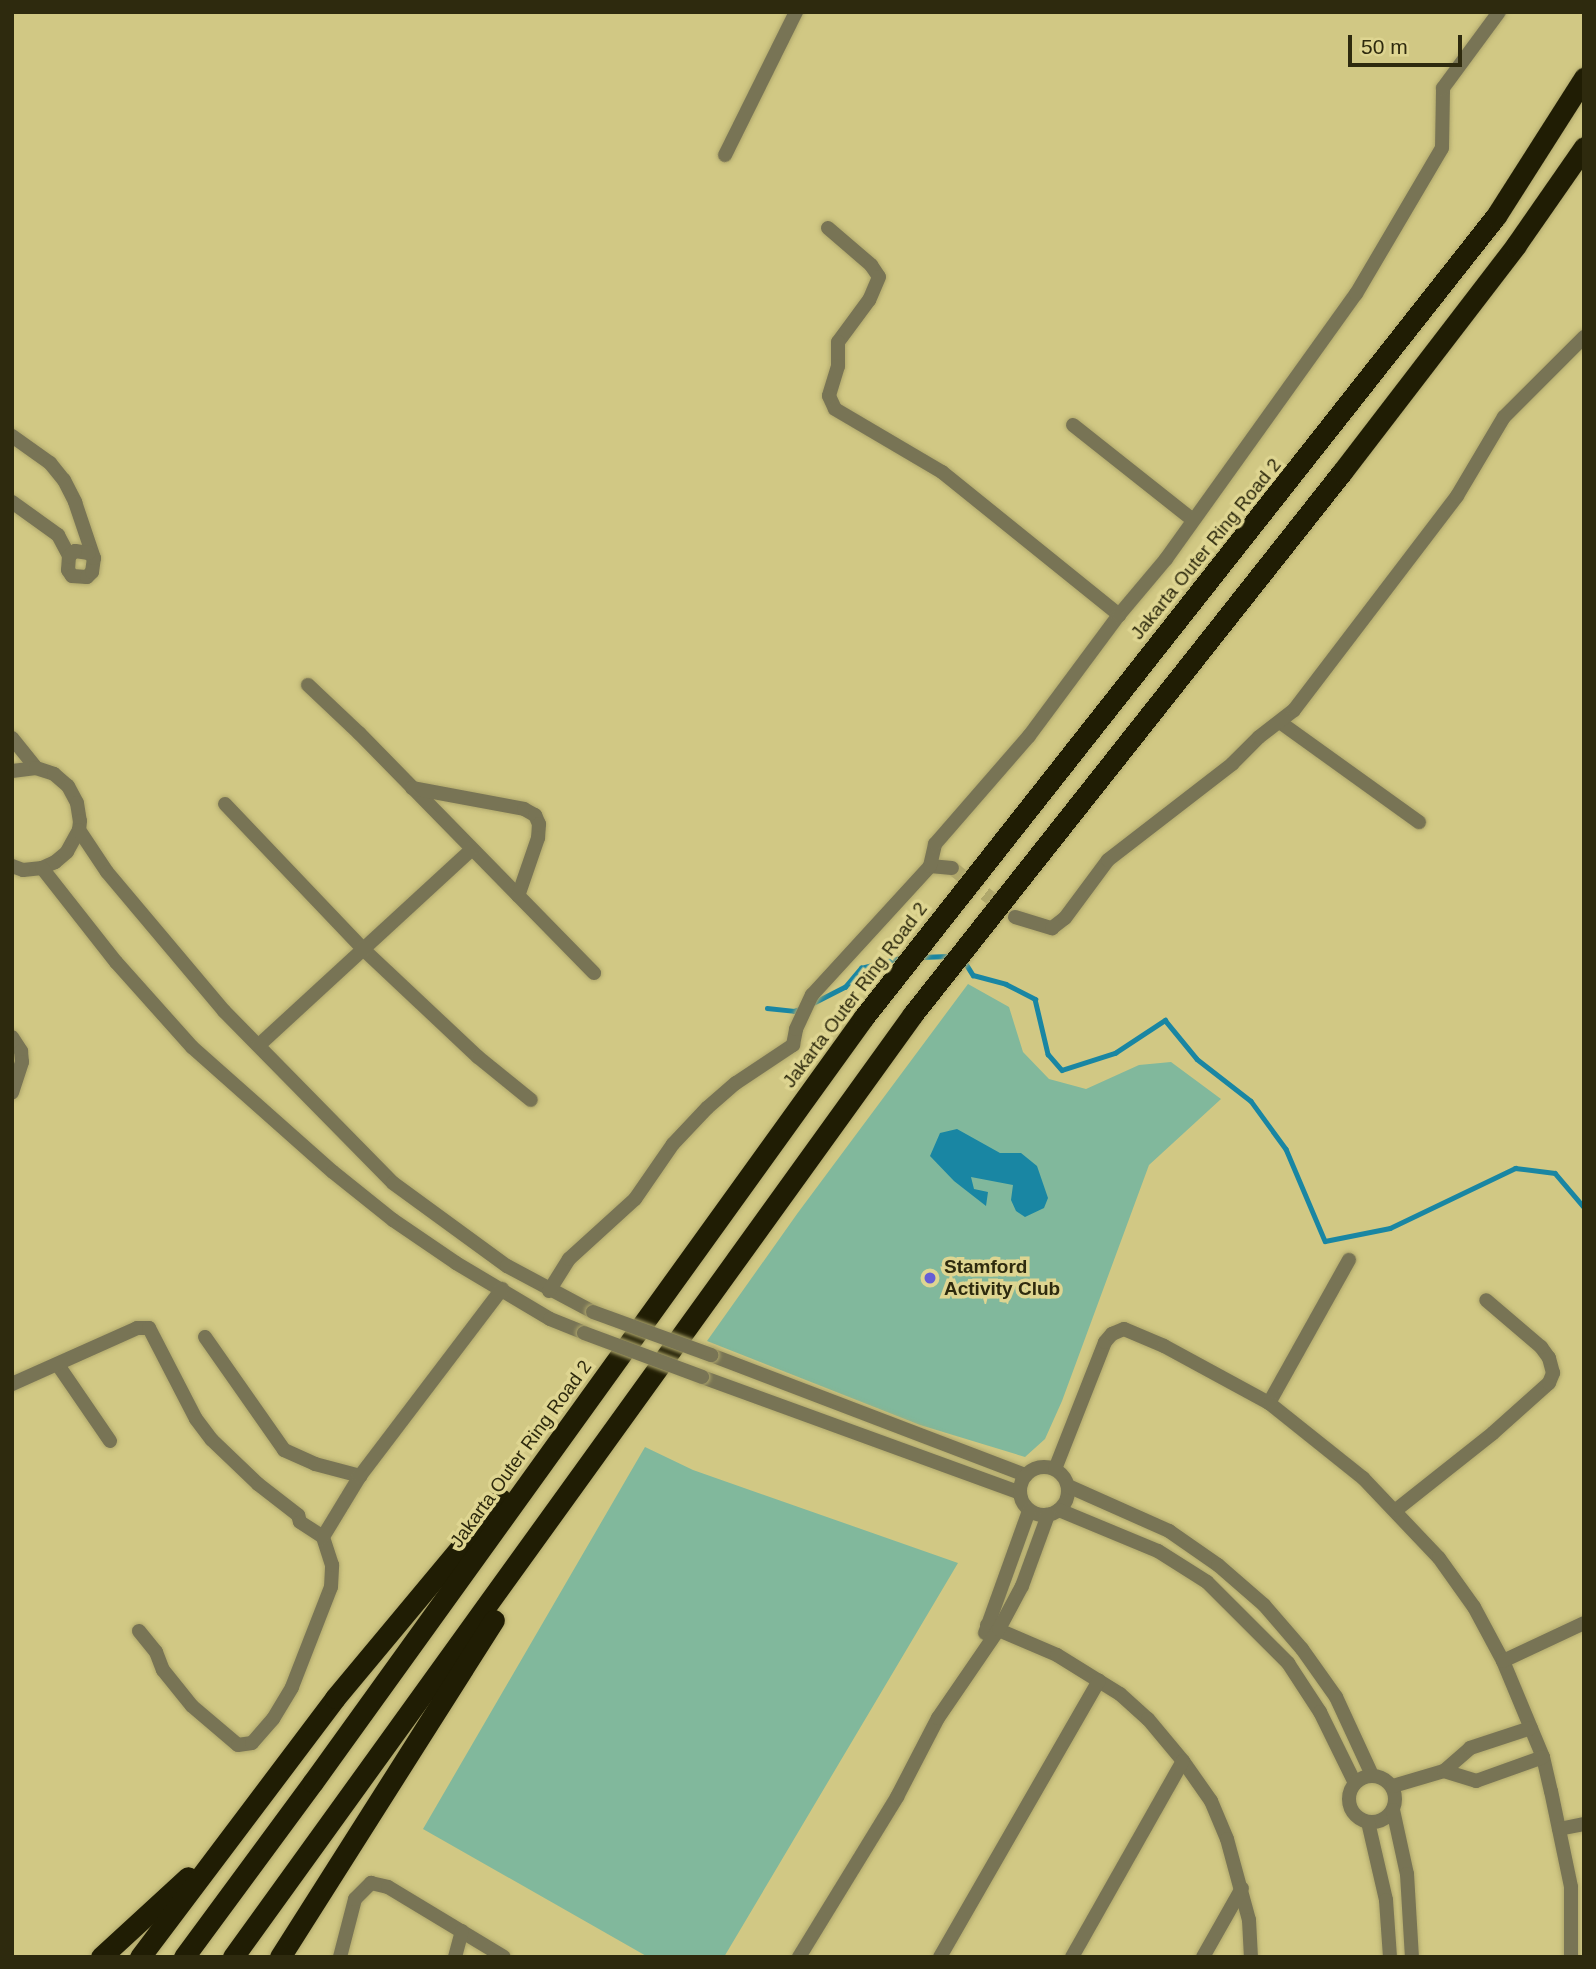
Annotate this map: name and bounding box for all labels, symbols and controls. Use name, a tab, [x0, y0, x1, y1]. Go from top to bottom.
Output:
scale bar	[1351, 21, 1465, 65]
text: 50 m	[1361, 35, 1408, 58]
street label: Jakarta Outer Ring Road 2	[1126, 454, 1286, 644]
street label: Jakarta Outer Ring Road 2	[778, 898, 932, 1092]
place label: Stamford Activity Club	[944, 1256, 1060, 1300]
marker: Stamford Activity Club	[922, 1270, 938, 1286]
street label: Jakarta Outer Ring Road 2	[445, 1356, 597, 1552]

